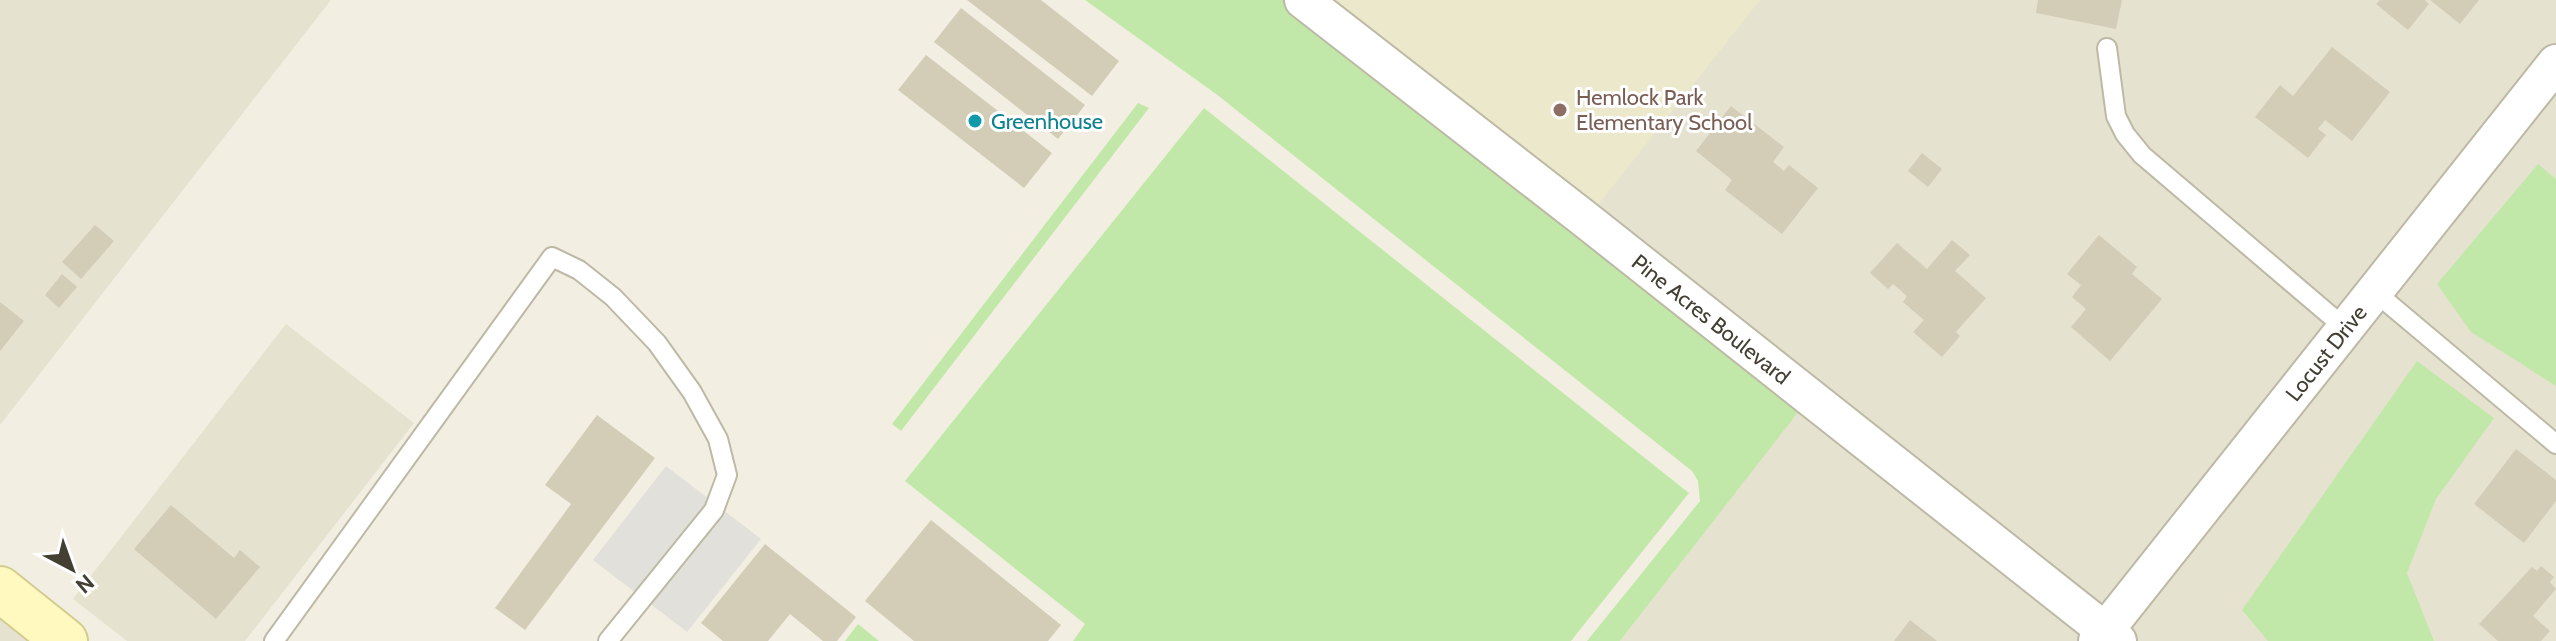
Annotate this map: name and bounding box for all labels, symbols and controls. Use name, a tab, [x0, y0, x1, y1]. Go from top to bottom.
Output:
place label: Hemlock Park Elementary School	[1576, 84, 1753, 136]
marker: Hemlock Park Elementary School	[1551, 101, 1569, 119]
place label: Greenhouse	[991, 108, 1103, 135]
marker: Greenhouse	[966, 112, 984, 130]
street label: Pine Acres Boulevard	[1627, 248, 1796, 390]
street label: Locust Drive	[2279, 299, 2372, 406]
north arrow	[32, 529, 112, 609]
text: N	[70, 568, 100, 599]

